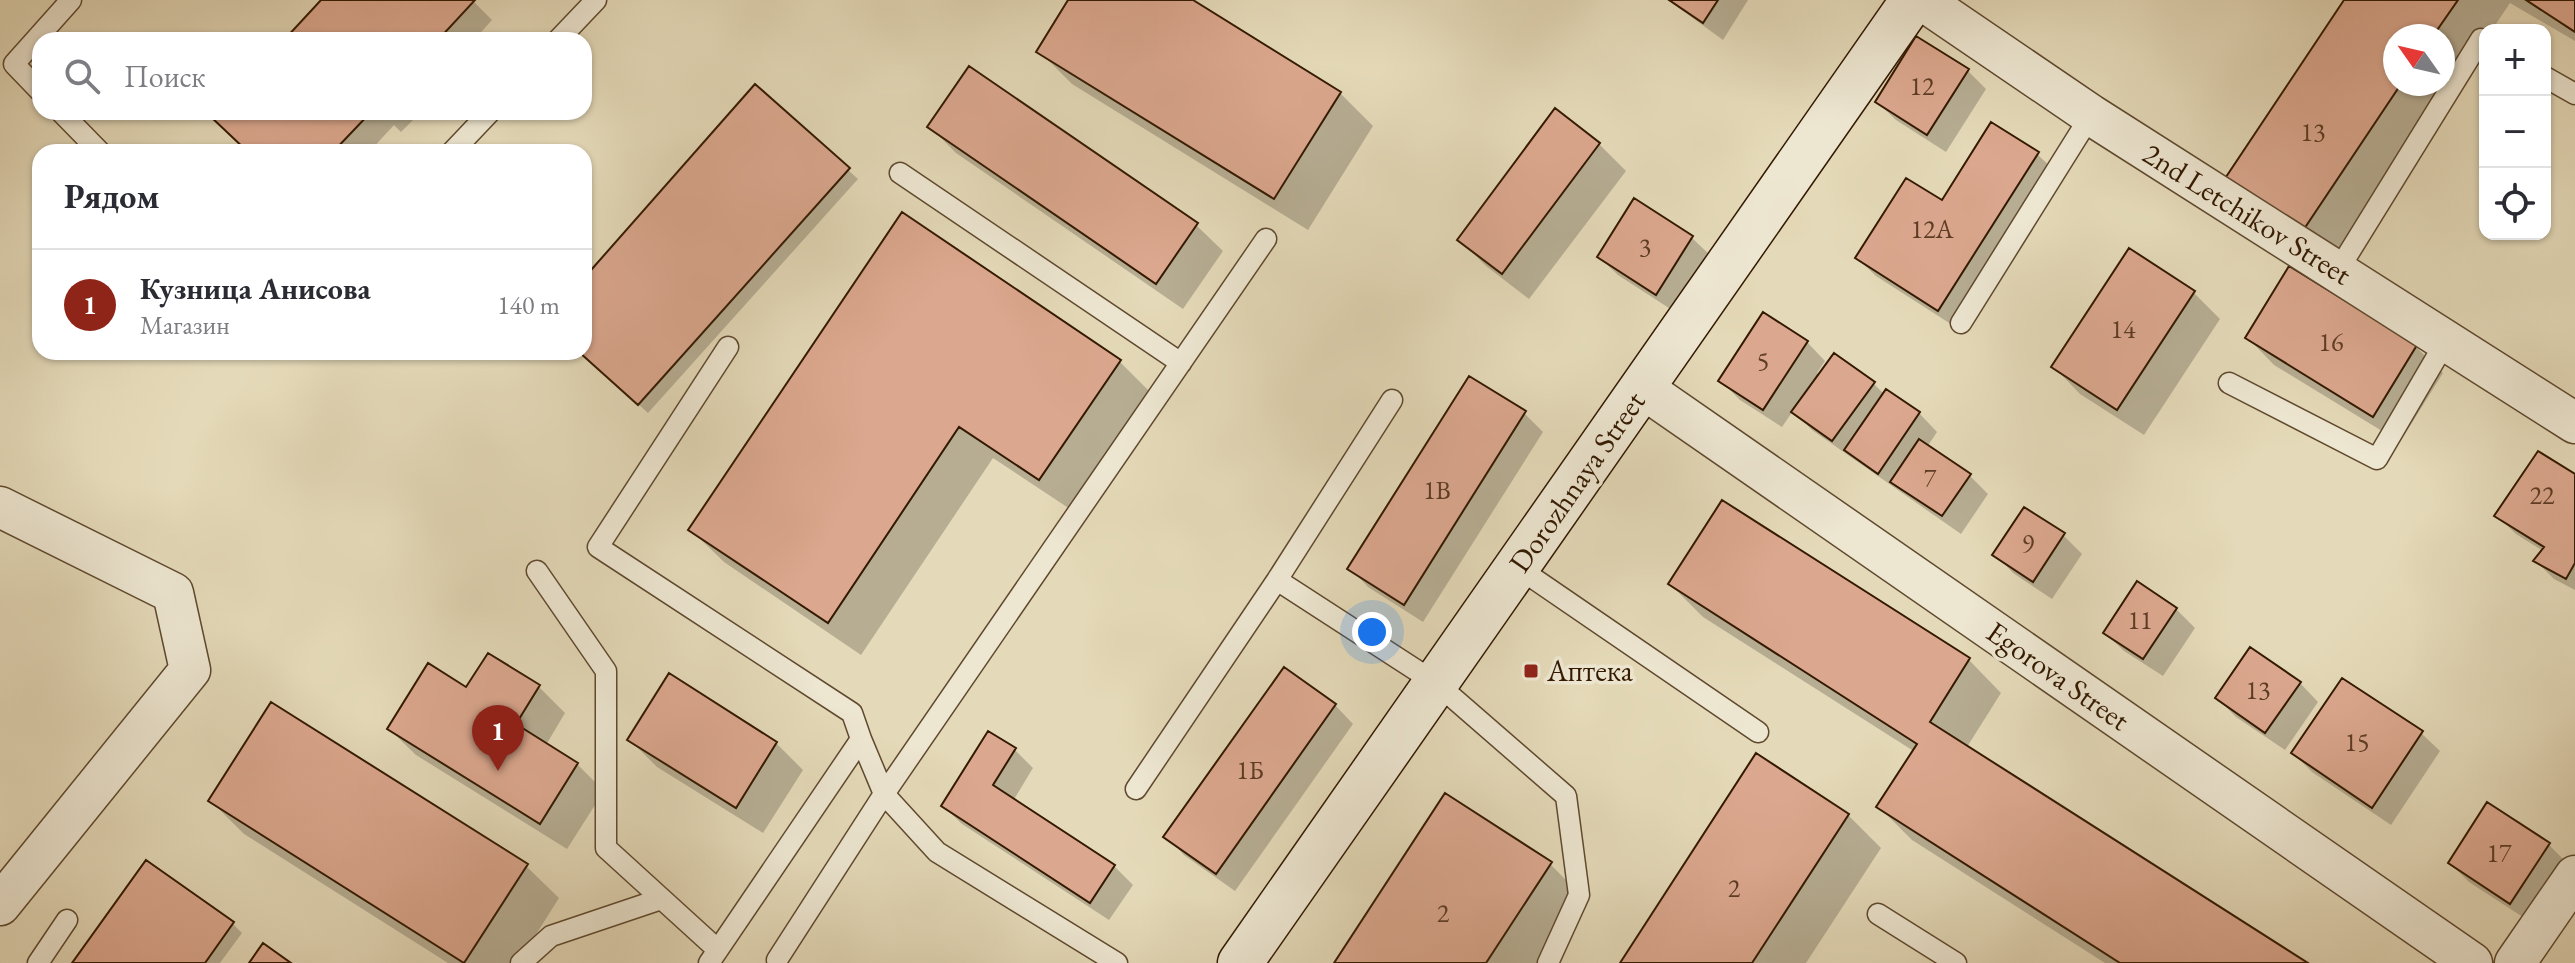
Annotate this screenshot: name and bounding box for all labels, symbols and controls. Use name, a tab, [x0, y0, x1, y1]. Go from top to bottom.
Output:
north arrow	[2383, 24, 2455, 96]
map controls	[2479, 24, 2551, 240]
button: +	[2479, 24, 2551, 96]
search box	[32, 32, 592, 120]
icon: search	[60, 54, 104, 98]
text: Поиск	[124, 57, 206, 96]
house number: 12	[1910, 69, 1935, 103]
button: −	[2479, 96, 2551, 168]
house number: 13	[2301, 115, 2325, 149]
street label: 2nd Letchikov Street	[2136, 134, 2359, 294]
button: locate	[2479, 168, 2551, 240]
text: Рядом	[64, 174, 159, 218]
house number: 12А	[1911, 212, 1954, 246]
house number: 3	[1639, 230, 1651, 264]
text: Кузница Анисова	[140, 269, 371, 308]
text: 1	[83, 288, 97, 322]
text: 140 m	[497, 288, 560, 322]
text: Магазин	[140, 308, 230, 342]
house number: 14	[2111, 312, 2136, 346]
house number: 16	[2319, 325, 2343, 359]
house number: 5	[1757, 344, 1769, 378]
street label: Dorozhnaya Street	[1500, 383, 1654, 580]
house number: 7	[1924, 461, 1937, 495]
house number: 1В	[1423, 473, 1451, 507]
house number: 22	[2530, 478, 2555, 512]
house number: 9	[2022, 527, 2035, 561]
house number: 11	[2128, 603, 2152, 637]
your location	[1352, 612, 1392, 652]
street label: Egorova Street	[1979, 612, 2138, 739]
place label: Аптека	[1546, 651, 1633, 690]
marker: Аптека	[1522, 662, 1540, 680]
house number: 13	[2246, 673, 2270, 707]
pin: 1	[472, 705, 524, 771]
house number: 15	[2345, 725, 2369, 759]
house number: 1Б	[1236, 753, 1264, 787]
house number: 17	[2487, 836, 2512, 870]
house number: 2	[1728, 871, 1741, 905]
house number: 2	[1437, 896, 1450, 930]

